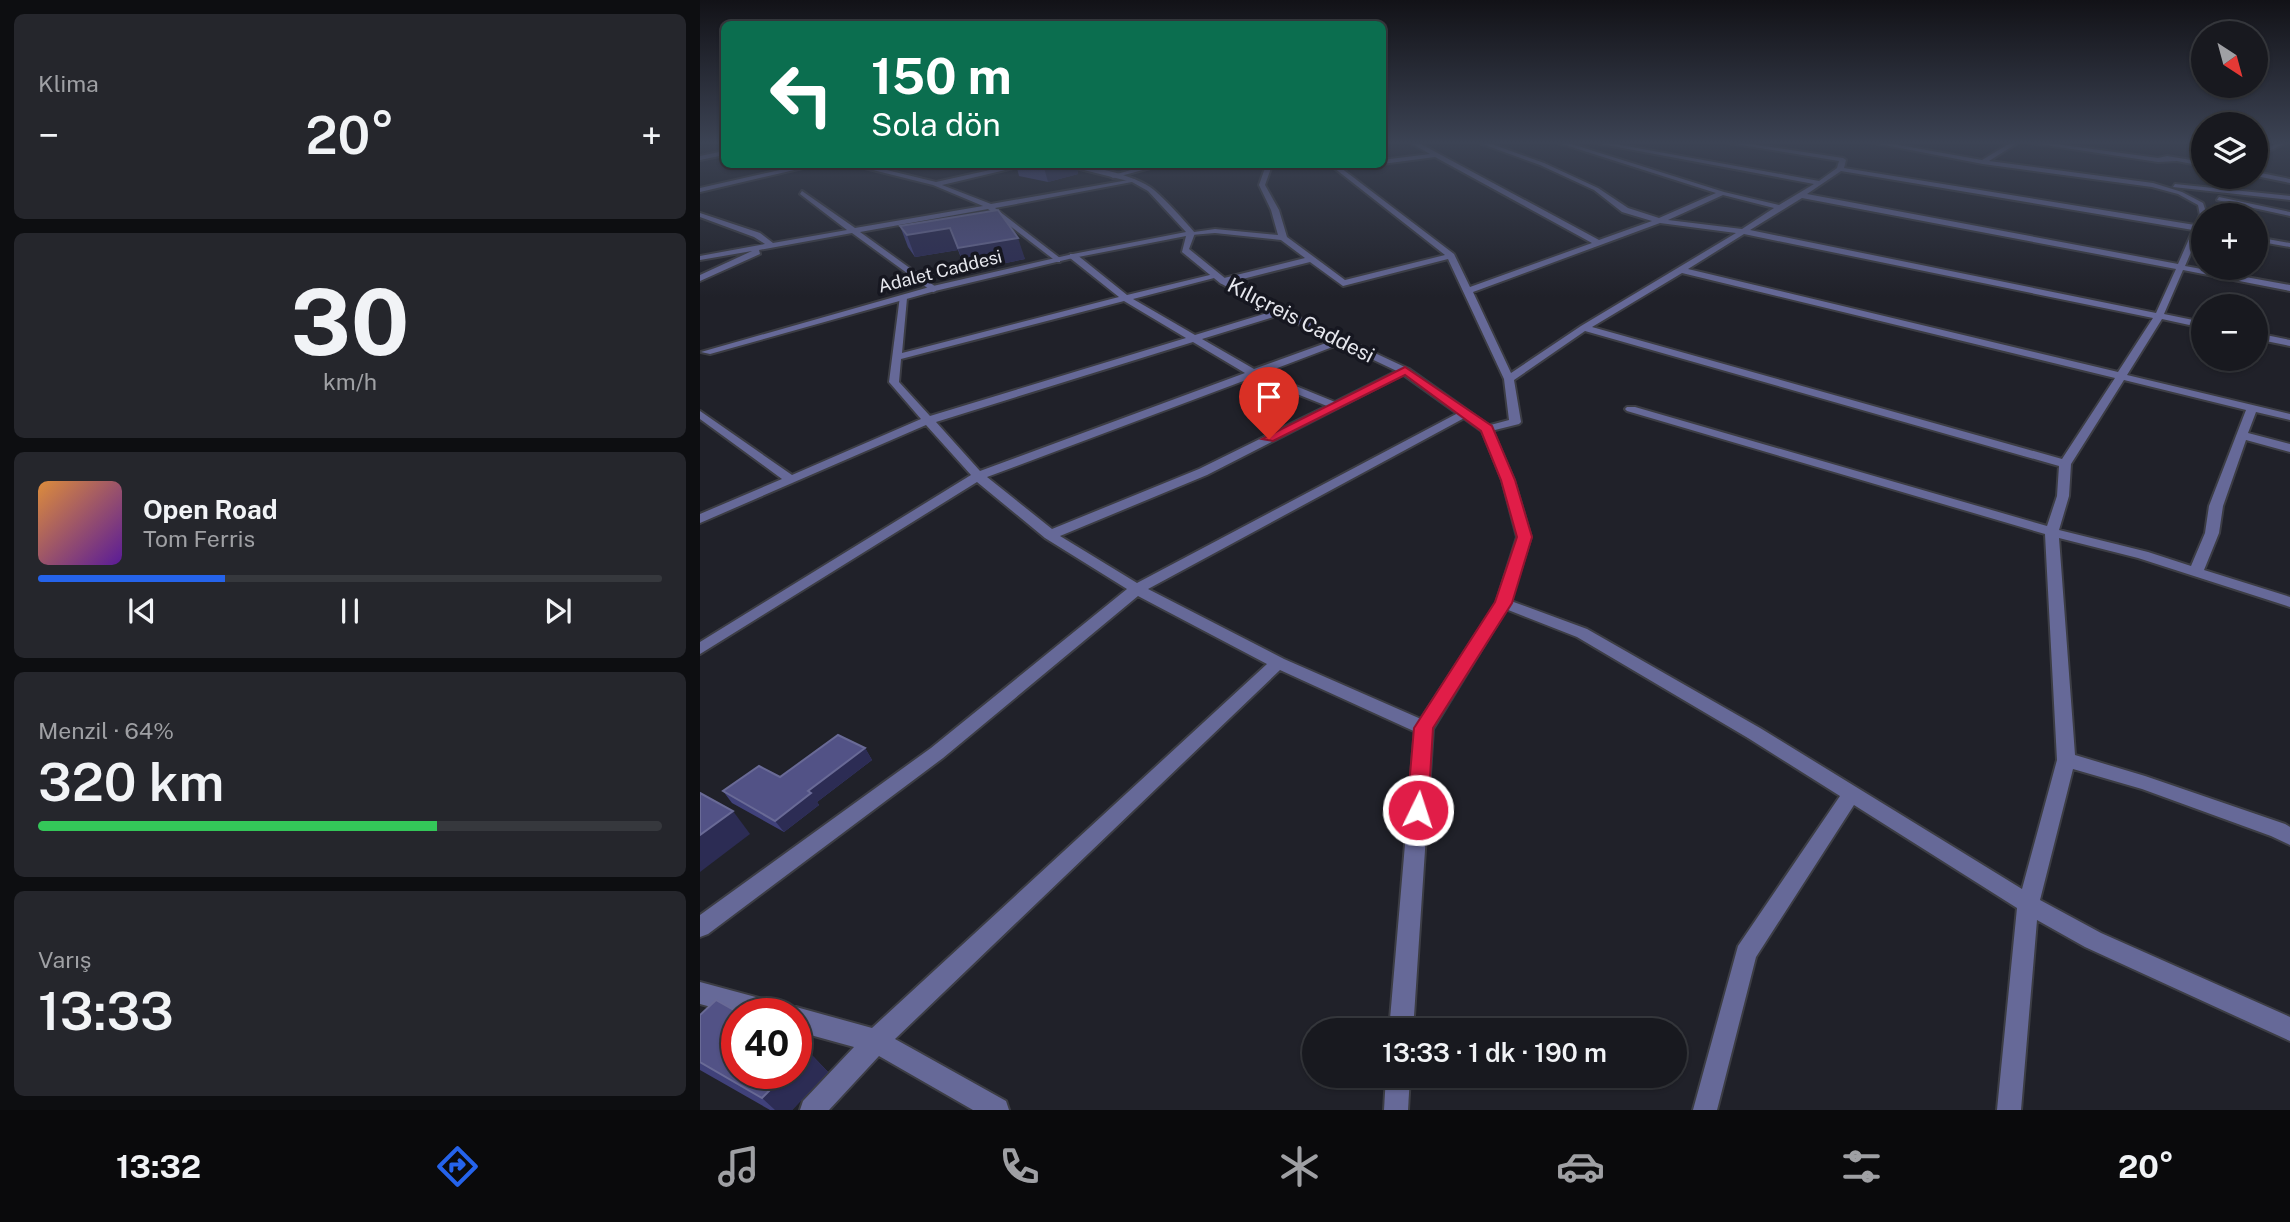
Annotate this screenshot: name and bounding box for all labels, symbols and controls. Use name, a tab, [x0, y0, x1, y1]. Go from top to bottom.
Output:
north arrow	[2191, 21, 2268, 98]
map controls	[2191, 21, 2268, 371]
text: 150 m	[871, 47, 1012, 105]
icon: left	[756, 49, 847, 140]
text: Klima	[38, 70, 99, 97]
text: 20°	[305, 105, 395, 166]
text: Sola dön	[871, 106, 1001, 143]
button: layers	[2191, 112, 2268, 189]
text: −	[38, 113, 59, 158]
text: +	[641, 113, 662, 158]
button: +	[2191, 203, 2268, 280]
street label: Adalet Caddesi	[876, 245, 1004, 297]
text: 30	[291, 269, 409, 375]
street label: Kılıçreis Caddesi	[1223, 272, 1379, 368]
button: −	[2191, 294, 2268, 371]
pin	[1239, 367, 1299, 439]
text: km/h	[323, 368, 377, 395]
icon: arrive	[1250, 378, 1288, 416]
text: Open Road	[143, 494, 278, 525]
text: Tom Ferris	[143, 525, 255, 552]
icon: previous	[123, 592, 161, 630]
icon: pause	[331, 592, 369, 630]
icon: next	[539, 592, 577, 630]
text: Menzil · 64%	[38, 717, 174, 744]
text: 320 km	[38, 752, 224, 813]
position arrow	[1381, 773, 1455, 847]
text: Varış	[38, 946, 91, 973]
text: 13:33	[38, 981, 174, 1042]
speed limit sign: 40	[721, 998, 812, 1089]
text: 13:33 · 1 dk · 190 m	[1382, 1037, 1607, 1068]
icon: directions	[433, 1142, 482, 1191]
icon: music	[714, 1142, 763, 1191]
icon: phone	[995, 1142, 1044, 1191]
icon: climate	[1275, 1142, 1324, 1191]
icon: car	[1556, 1142, 1605, 1191]
icon: filters	[1837, 1142, 1886, 1191]
text: 13:32	[116, 1148, 201, 1185]
text: 20°	[2118, 1148, 2174, 1185]

